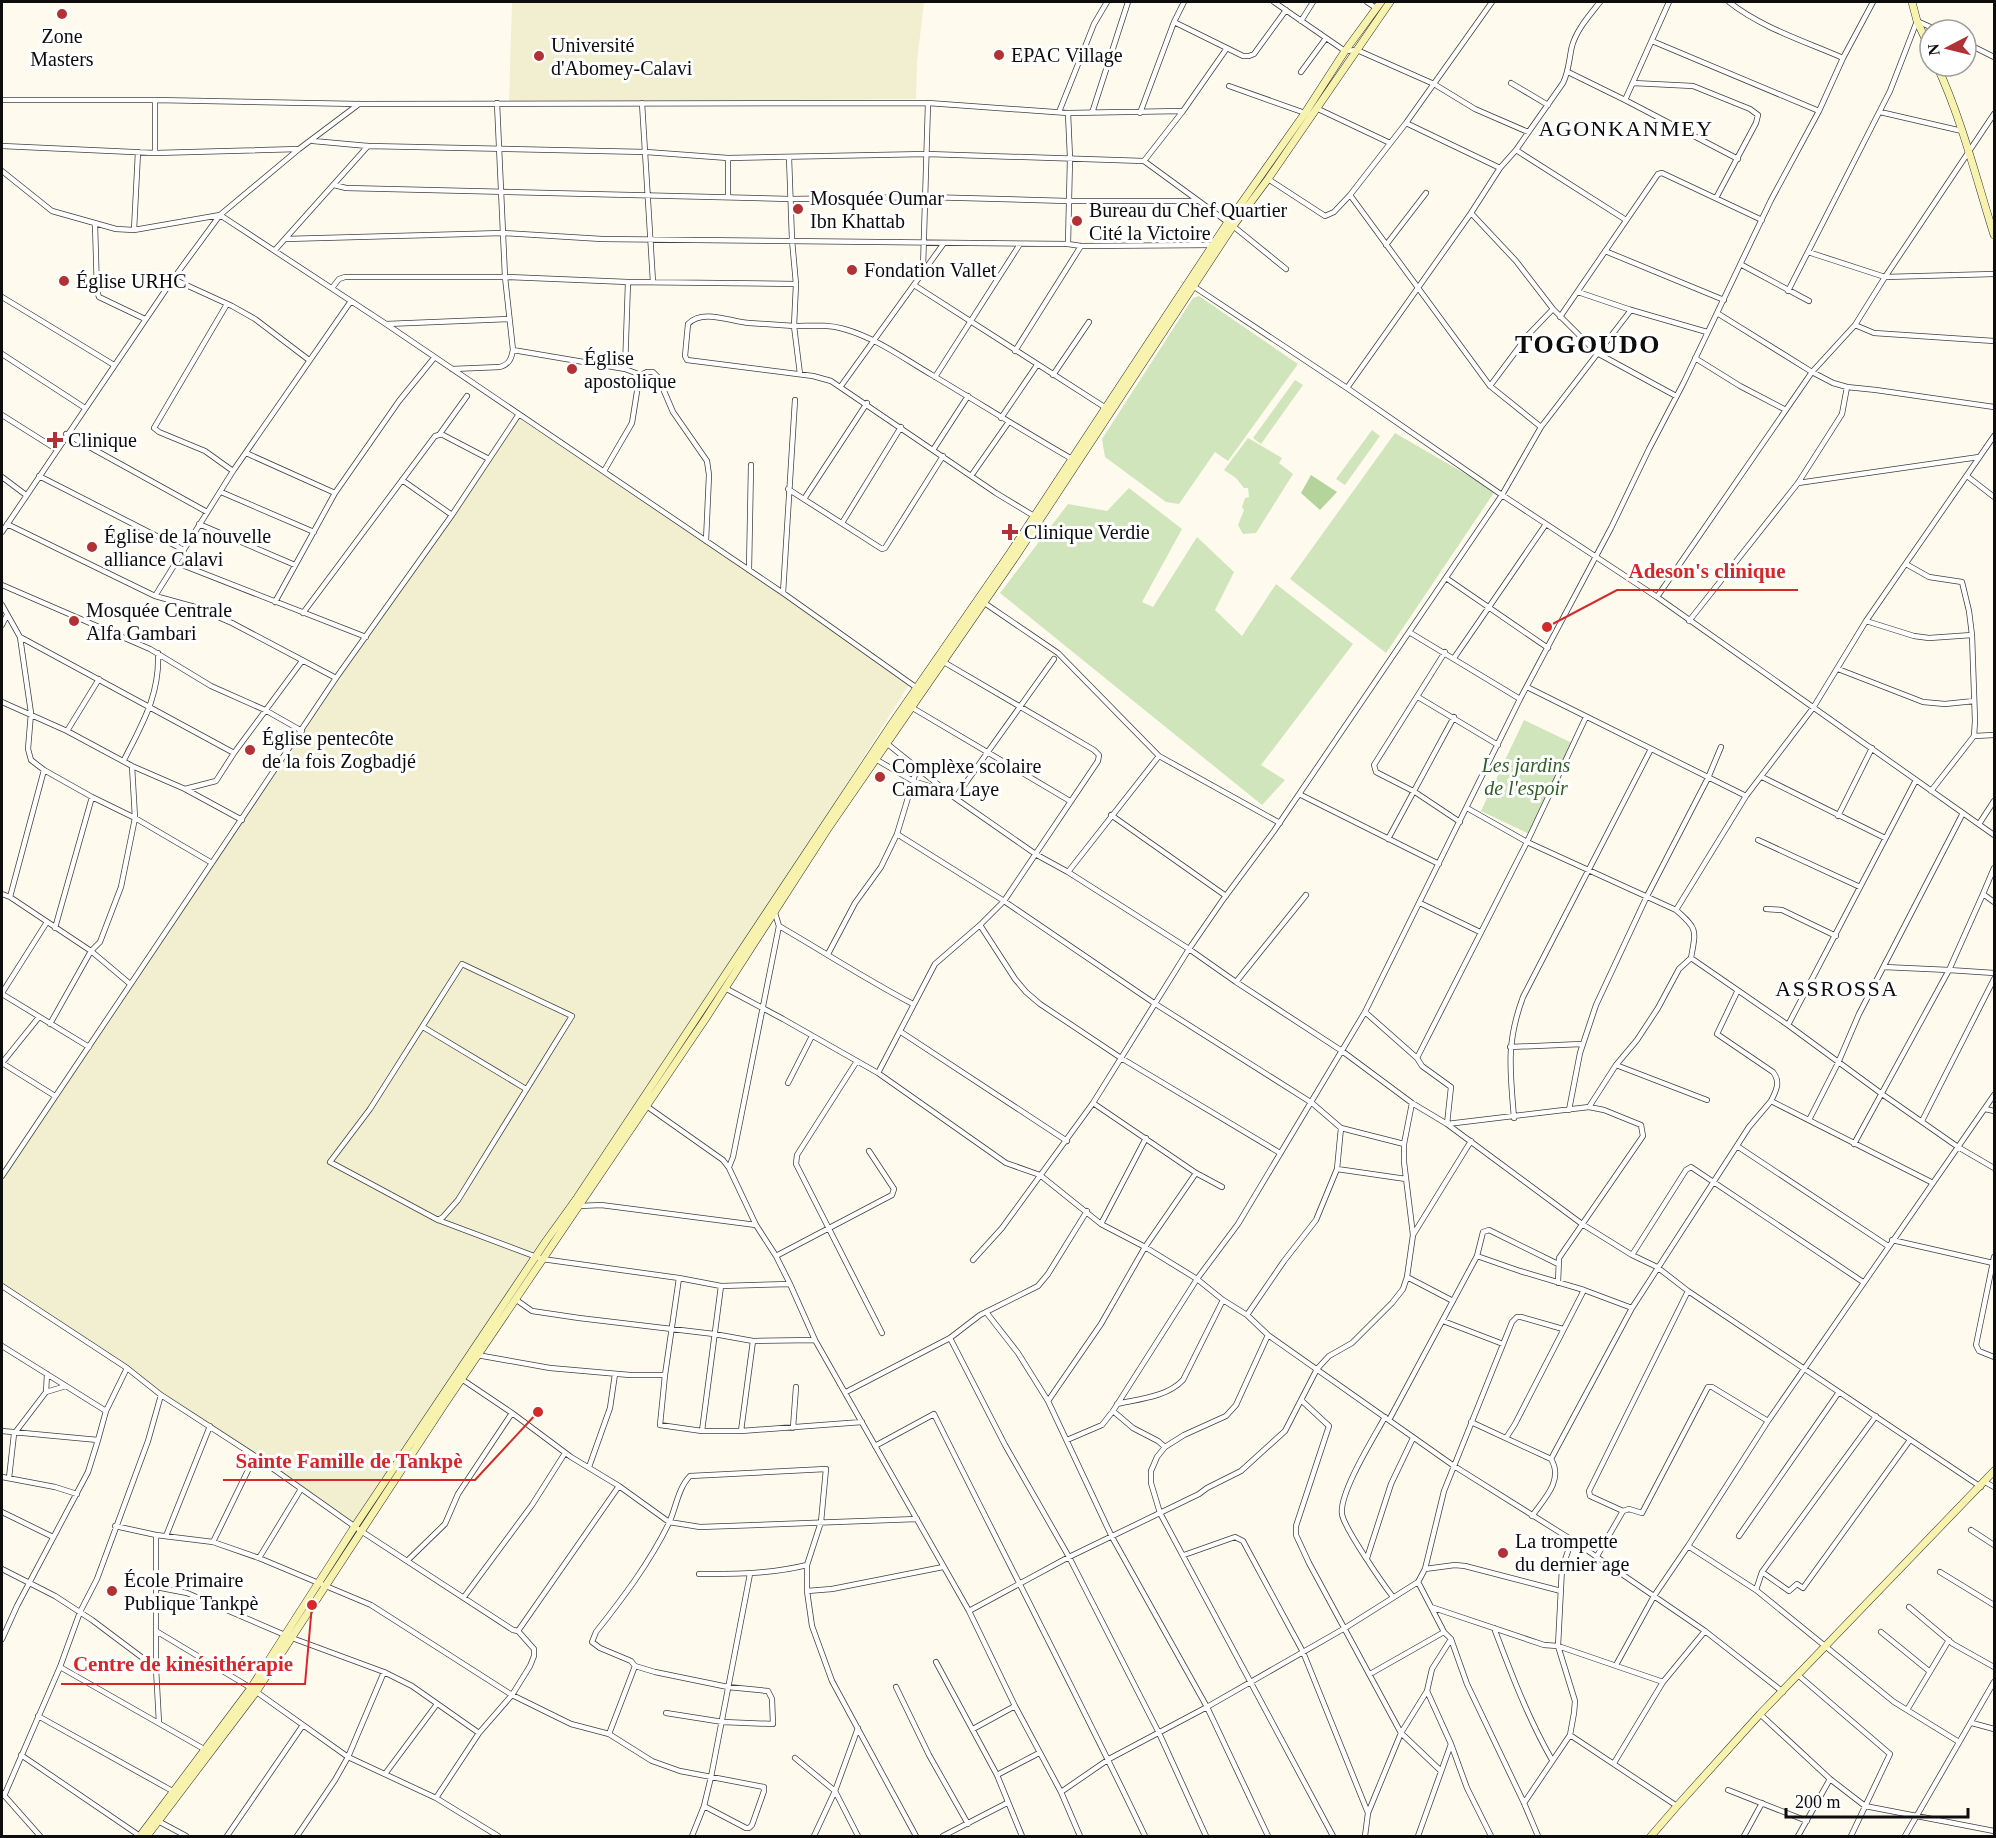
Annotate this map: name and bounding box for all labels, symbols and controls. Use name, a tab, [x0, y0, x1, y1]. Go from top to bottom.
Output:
marker: Zone Masters	[55, 7, 69, 21]
north arrow	[1918, 18, 1978, 78]
place label: Zone Masters	[30, 25, 94, 70]
place label: Université d'Abomey-Calavi	[551, 34, 693, 80]
text: N	[1924, 43, 1943, 57]
place label: EPAC Village	[1011, 44, 1123, 67]
marker: EPAC Village	[992, 48, 1006, 62]
marker: Université d'Abomey-Calavi	[532, 49, 546, 63]
district label: AGONKANMEY	[1538, 116, 1714, 141]
place label: Mosquée Oumar Ibn Khattab	[810, 187, 944, 232]
place label: Bureau du Chef Quartier Cité la Victoire	[1089, 199, 1288, 244]
marker: Mosquée Oumar Ibn Khattab	[791, 202, 805, 216]
marker: Bureau du Chef Quartier Cité la Victoire	[1070, 214, 1084, 228]
place label: Fondation Vallet	[864, 259, 997, 281]
marker: Fondation Vallet	[845, 263, 859, 277]
place label: Église URHC	[76, 270, 187, 293]
marker: Église URHC	[57, 274, 71, 288]
district label: TOGOUDO	[1515, 330, 1661, 359]
place label: Église apostolique	[584, 347, 676, 393]
marker: Église apostolique	[565, 362, 579, 376]
place label: Clinique	[68, 429, 137, 452]
marker: Clinique	[46, 431, 64, 449]
place label: Clinique Verdie	[1024, 521, 1150, 544]
marker: Clinique Verdie	[1001, 523, 1019, 541]
place label: Église de la nouvelle alliance Calavi	[104, 525, 271, 570]
marker: Église de la nouvelle alliance Calavi	[85, 540, 99, 554]
callout: Adeson's clinique	[1617, 551, 1798, 590]
text: Adeson's clinique	[1629, 559, 1785, 583]
place label: Mosquée Centrale Alfa Gambari	[86, 599, 232, 644]
marker: Mosquée Centrale Alfa Gambari	[67, 614, 81, 628]
place label: Église pentecôte de la fois Zogbadjé	[262, 727, 416, 773]
marker: Église pentecôte de la fois Zogbadjé	[243, 743, 257, 757]
park label: Les jardins de l'espoir	[1481, 754, 1571, 800]
place label: Complèxe scolaire Camara Laye	[892, 755, 1042, 801]
marker: Complèxe scolaire Camara Laye	[873, 770, 887, 784]
district label: ASSROSSA	[1775, 976, 1899, 1001]
callout: Sainte Famille de Tankpè	[223, 1441, 475, 1480]
text: Sainte Famille de Tankpè	[236, 1449, 462, 1473]
place label: La trompette du dernier age	[1515, 1530, 1630, 1576]
marker: La trompette du dernier age	[1496, 1546, 1510, 1560]
place label: École Primaire Publique Tankpè	[124, 1569, 258, 1615]
marker: École Primaire Publique Tankpè	[105, 1584, 119, 1598]
callout: Centre de kinésithérapie	[61, 1645, 305, 1684]
text: Centre de kinésithérapie	[73, 1652, 293, 1676]
scale bar	[1786, 1781, 1968, 1819]
text: 200 m	[1795, 1792, 1841, 1812]

